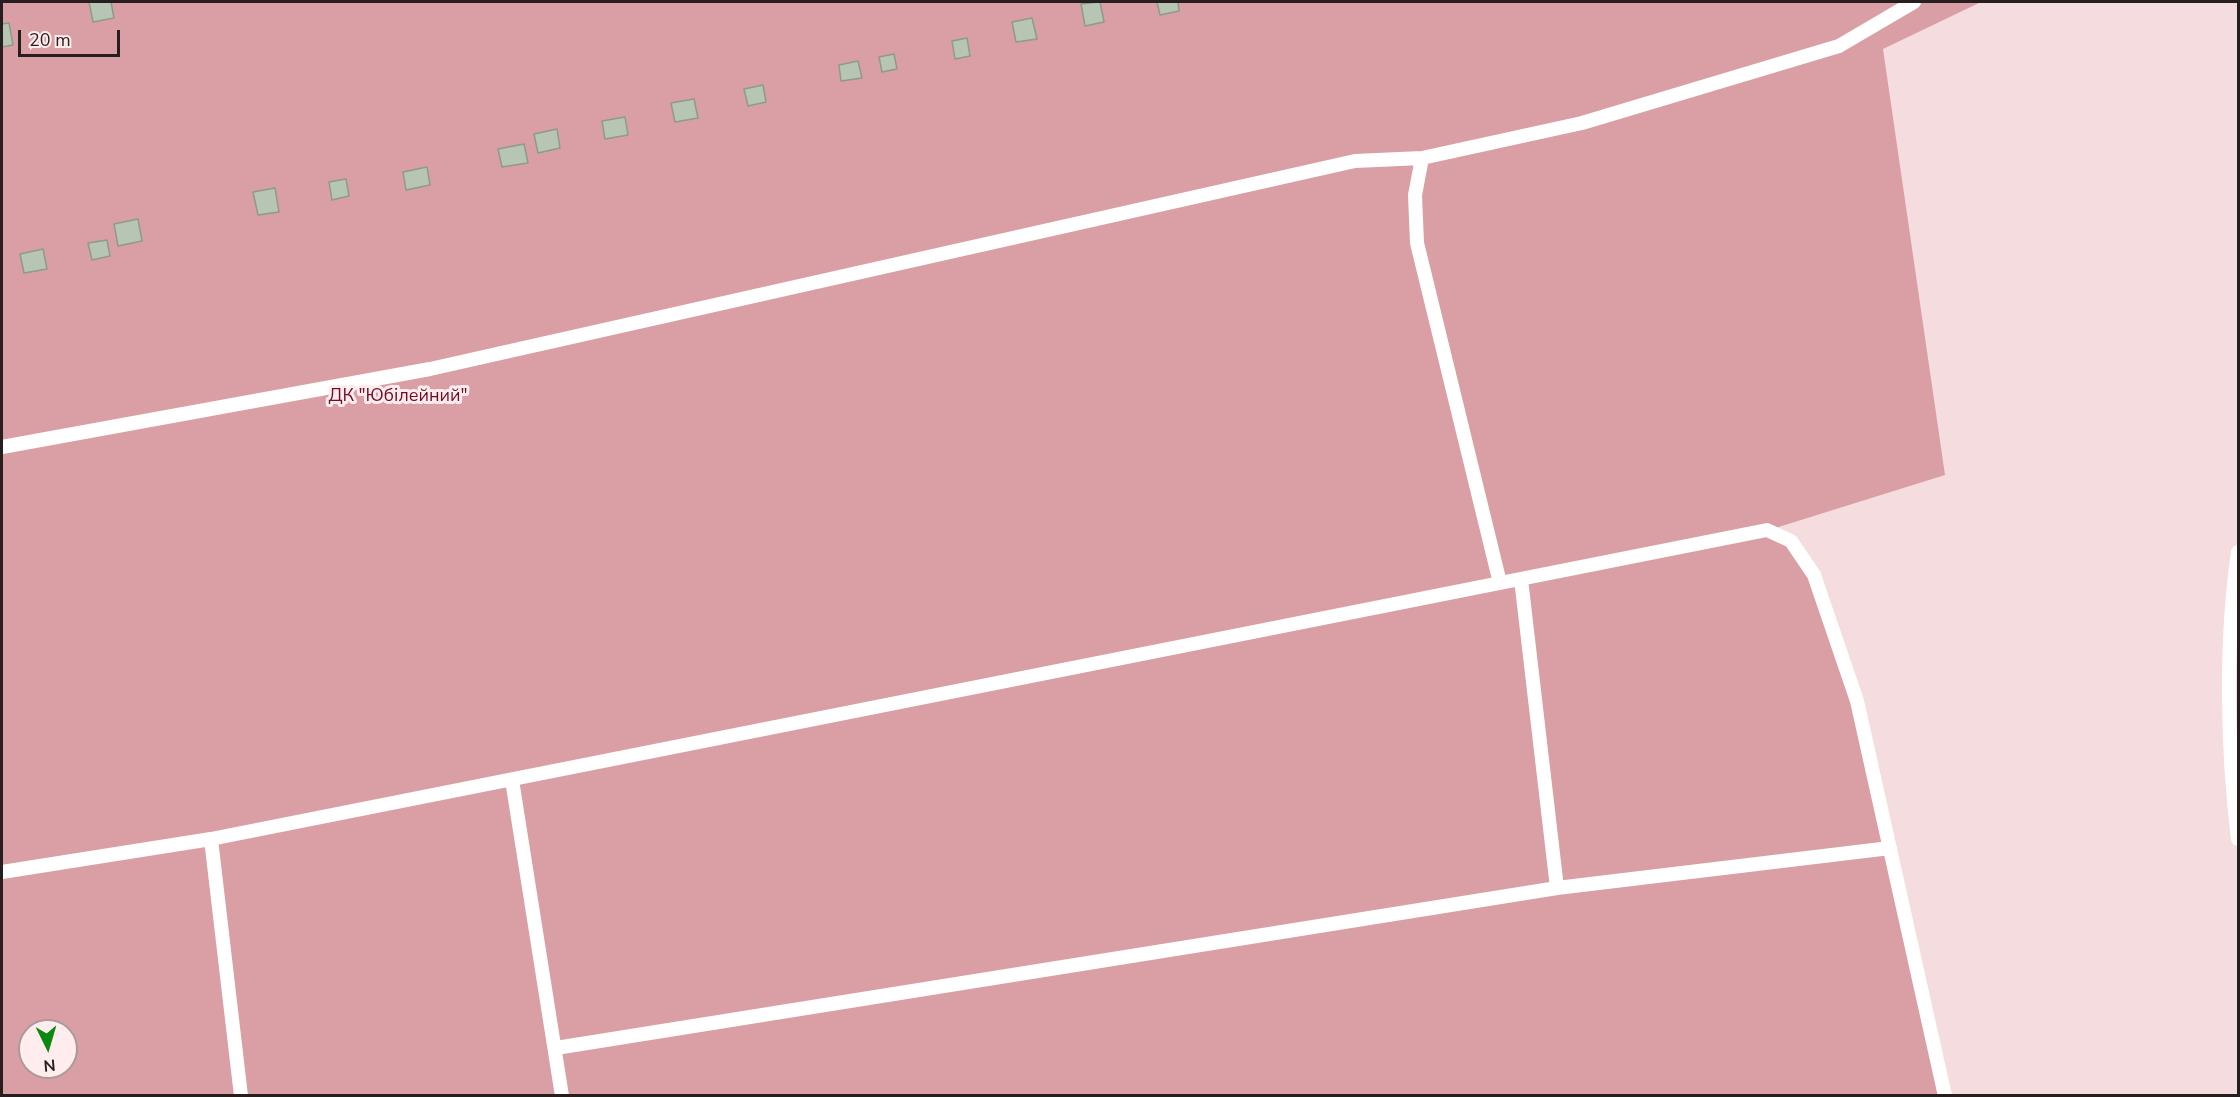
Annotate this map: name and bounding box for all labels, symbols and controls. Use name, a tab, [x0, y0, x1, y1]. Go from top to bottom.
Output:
scale bar	[21, 18, 123, 56]
text: 20 m	[29, 28, 71, 52]
park label: ДК "Юбілейний"	[328, 386, 468, 408]
north arrow	[18, 1019, 78, 1079]
text: N	[42, 1053, 56, 1076]

